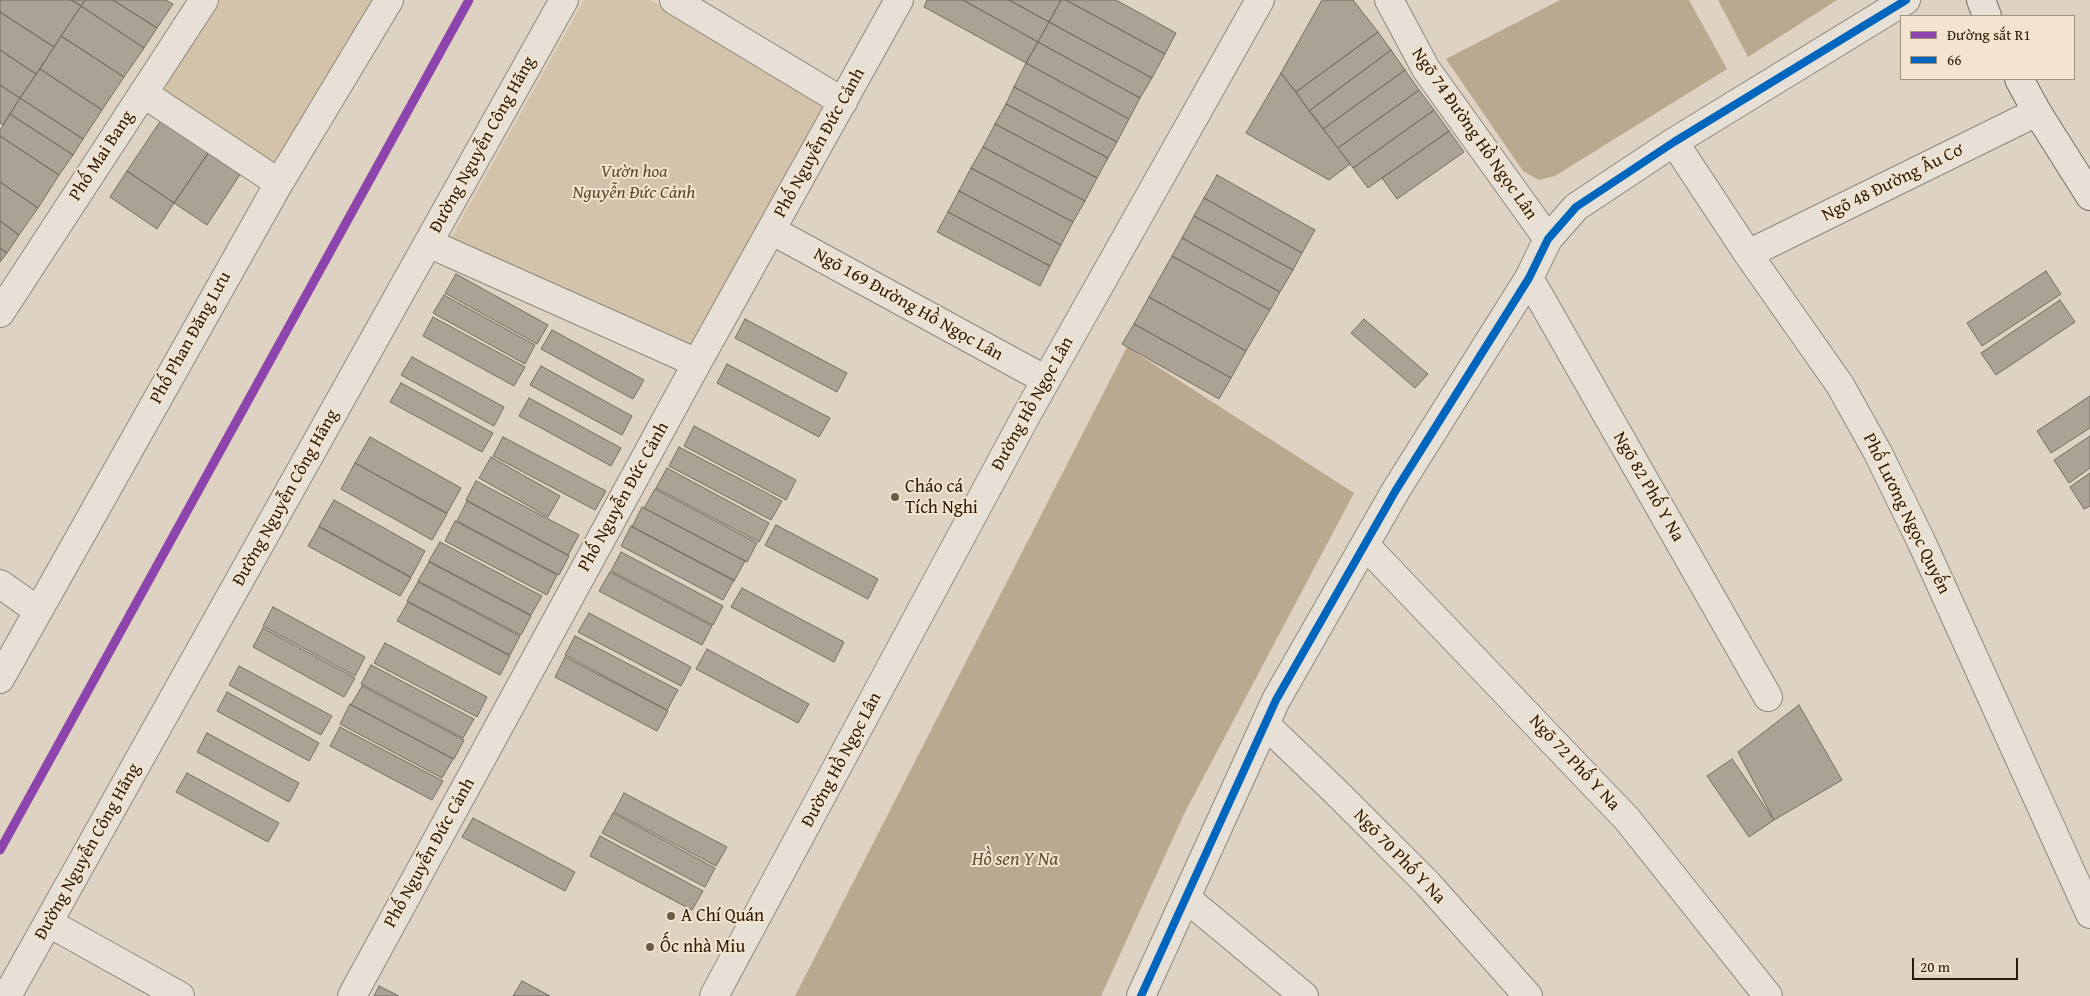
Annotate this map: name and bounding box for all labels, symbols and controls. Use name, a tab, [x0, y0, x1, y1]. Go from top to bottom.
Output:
legend	[1900, 15, 2075, 80]
text: Đường sắt R1	[1947, 24, 2031, 45]
street label: Ngõ 74 Đường Hồ Ngọc Lân	[1406, 44, 1542, 224]
text: 66	[1947, 49, 1961, 70]
street label: Đường Nguyễn Công Hãng	[425, 53, 541, 237]
street label: Phố Nguyễn Đức Cảnh	[770, 64, 870, 222]
street label: Phố Mai Bang	[65, 107, 139, 205]
street label: Ngõ 48 Đường Âu Cơ	[1819, 139, 1967, 227]
park label: Vườn hoa Nguyễn Đức Cảnh	[573, 161, 695, 203]
street label: Ngõ 169 Đường Hồ Ngọc Lân	[809, 244, 1007, 366]
street label: Phố Phan Đăng Lưu	[146, 268, 236, 408]
street label: Đường Hồ Ngọc Lân	[987, 333, 1079, 475]
street label: Đường Nguyễn Công Hãng	[228, 406, 344, 590]
street label: Phố Nguyễn Đức Cảnh	[574, 418, 674, 576]
street label: Ngõ 82 Phố Y Na	[1608, 428, 1688, 546]
street label: Phố Lương Ngọc Quyến	[1858, 430, 1954, 598]
place label: Cháo cá Tích Nghi	[905, 476, 978, 518]
marker: Cháo cá Tích Nghi	[889, 491, 901, 503]
street label: Đường Hồ Ngọc Lân	[797, 689, 887, 831]
street label: Ngõ 72 Phố Y Na	[1524, 711, 1624, 815]
street label: Đường Nguyễn Công Hãng	[30, 760, 146, 944]
street label: Phố Nguyễn Đức Cảnh	[380, 774, 480, 932]
street label: Ngõ 70 Phố Y Na	[1348, 805, 1450, 909]
water label: Hồ sen Y Na	[972, 849, 1058, 871]
place label: A Chí Quán	[681, 905, 764, 927]
marker: A Chí Quán	[665, 910, 677, 922]
place label: Ốc nhà Miu	[660, 936, 745, 958]
marker: Ốc nhà Miu	[644, 941, 656, 953]
scale bar	[1915, 948, 2021, 980]
text: 20 m	[1920, 956, 1950, 977]

